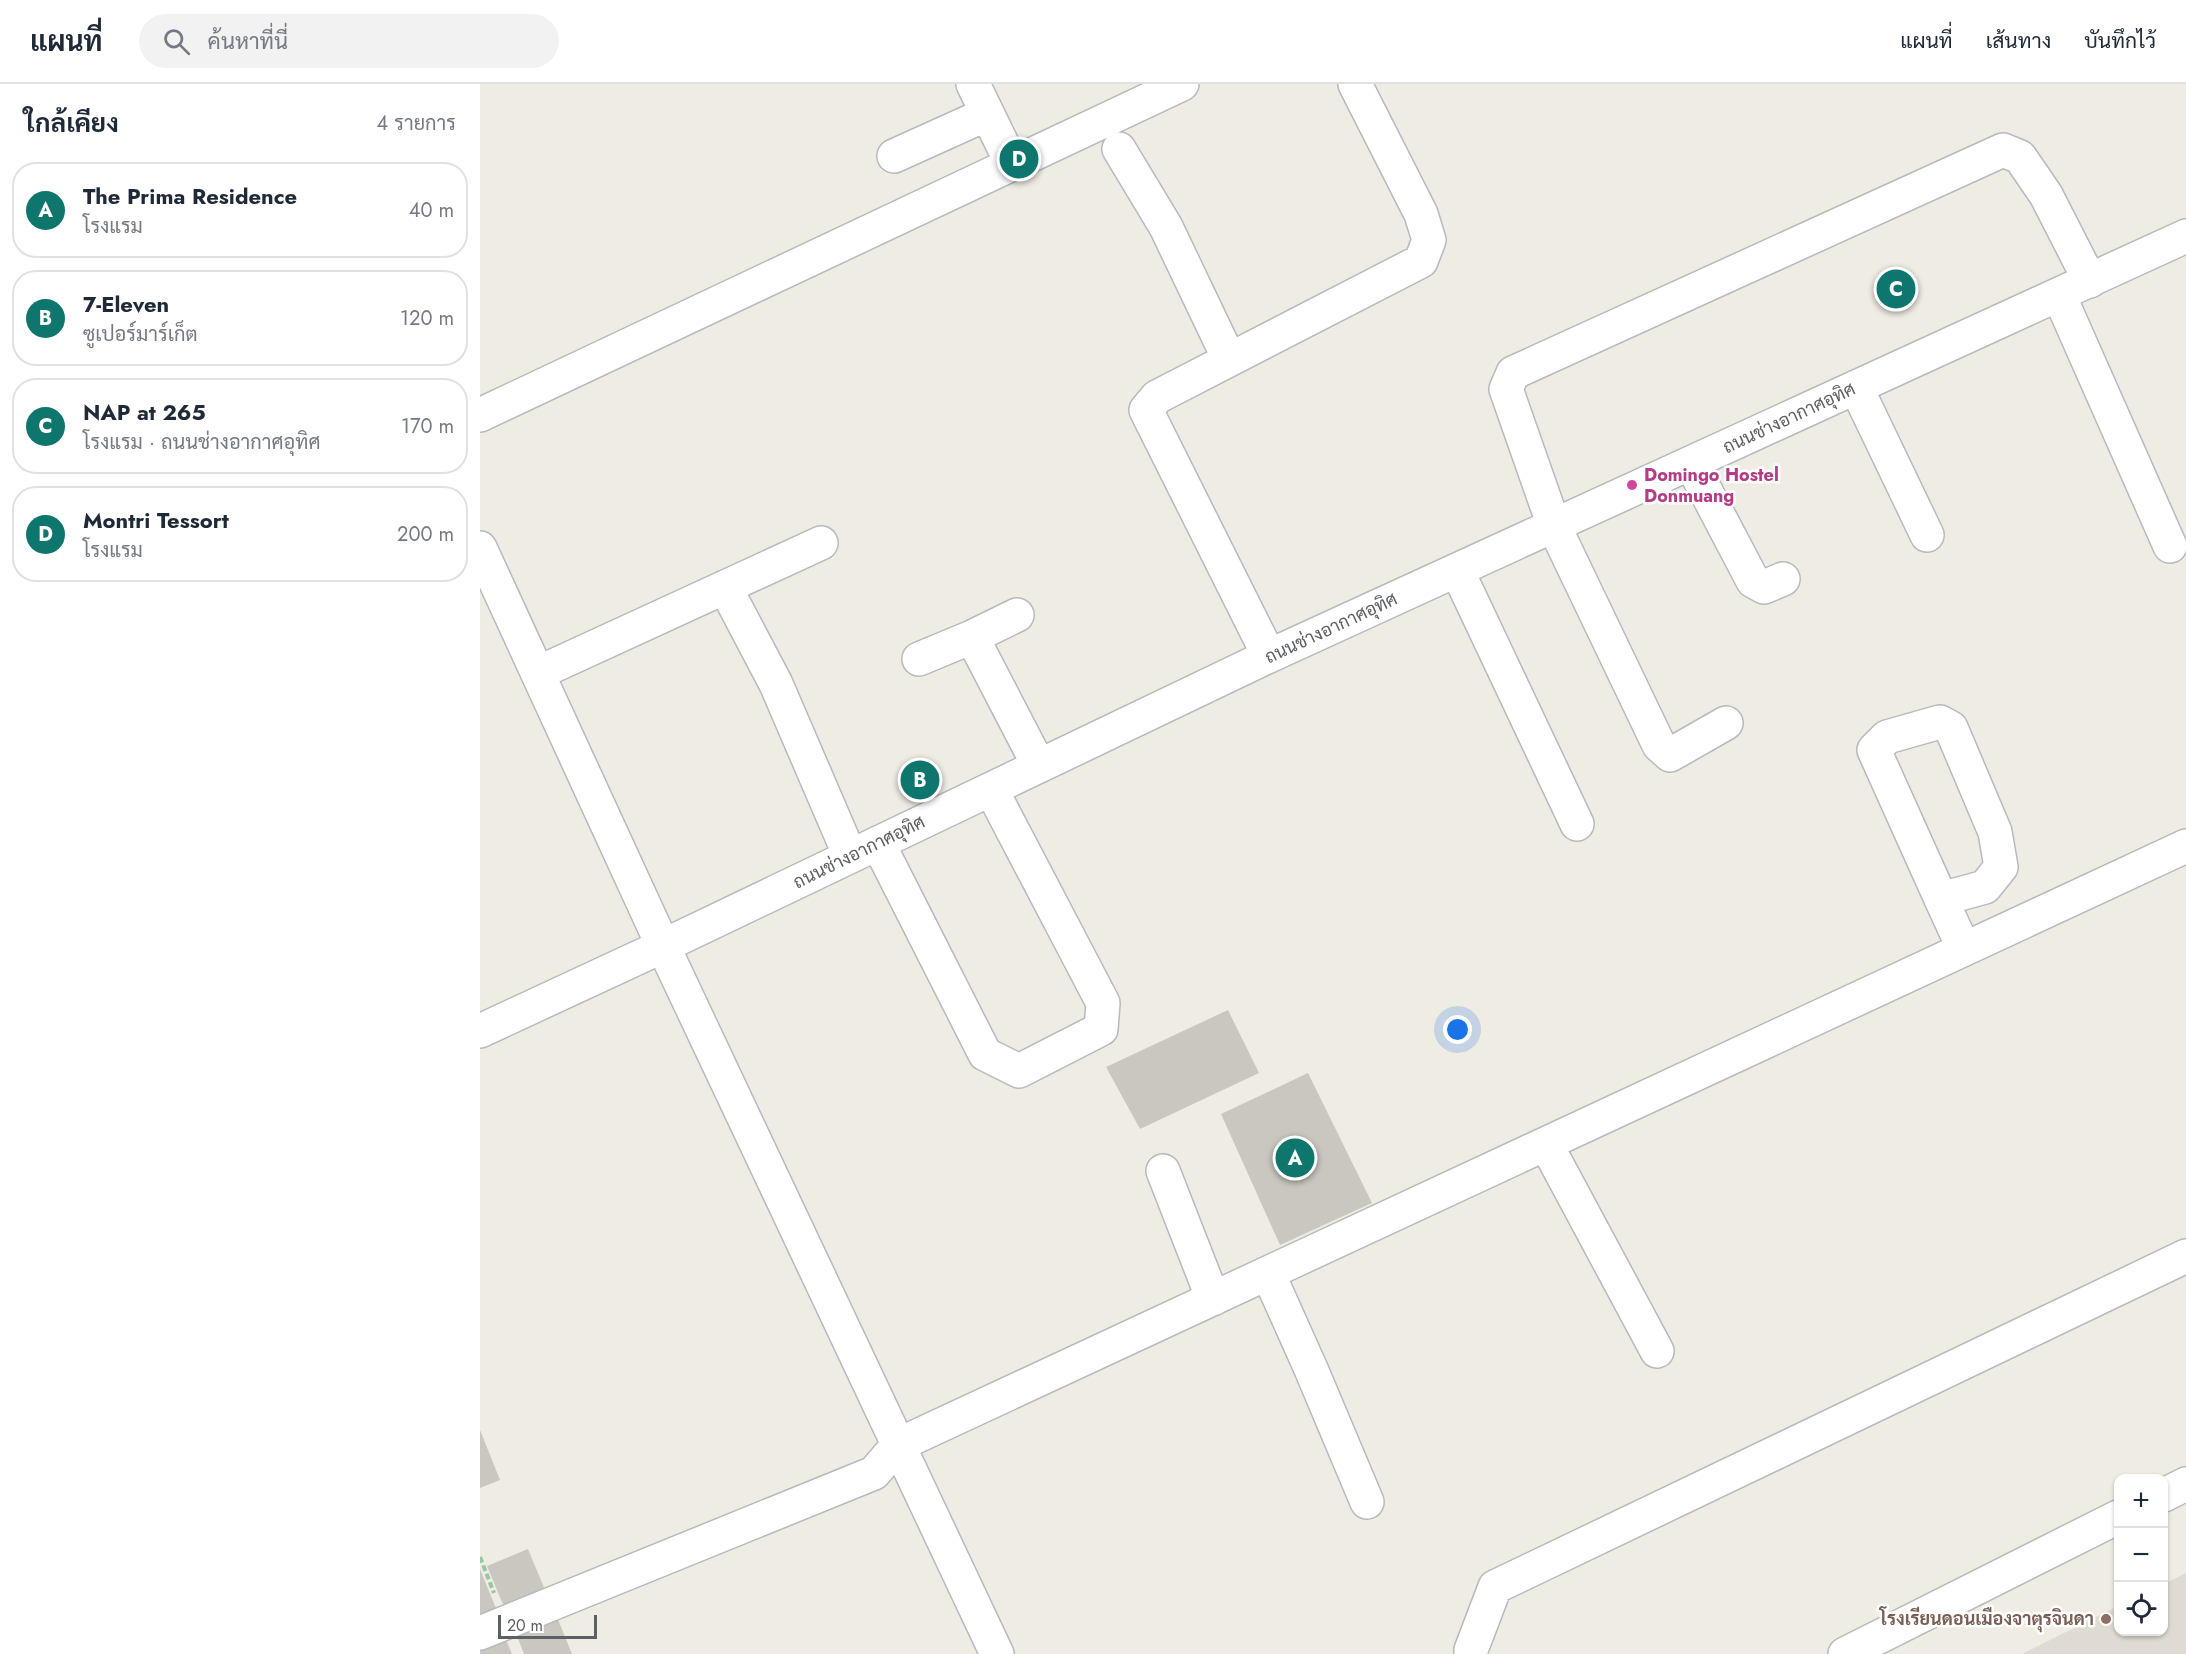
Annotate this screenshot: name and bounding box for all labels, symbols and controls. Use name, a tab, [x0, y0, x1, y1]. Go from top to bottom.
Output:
search box	[139, 14, 559, 68]
text: แผนที่	[30, 21, 103, 62]
icon: search	[160, 25, 193, 58]
text: ค้นหาที่นี่	[208, 25, 288, 57]
text: แผนที่	[1900, 26, 1953, 56]
text: เส้นทาง	[1986, 26, 2051, 56]
text: บันทึกไว้	[2084, 26, 2156, 56]
text: ใกล้เคียง	[24, 104, 119, 142]
text: 4 รายการ	[377, 109, 456, 138]
pin: D	[1000, 136, 1038, 182]
text: The Prima Residence	[83, 180, 297, 212]
text: A	[38, 196, 53, 225]
text: 40 m	[409, 196, 454, 225]
text: โรงแรม	[83, 212, 143, 241]
pin: C	[1876, 266, 1916, 312]
text: 7-Eleven	[83, 288, 169, 320]
text: B	[39, 304, 52, 333]
text: 120 m	[400, 304, 454, 333]
text: ซูเปอร์มาร์เก็ต	[83, 320, 198, 349]
street label: ถนนช่างอากาศอุทิศ	[1718, 376, 1860, 460]
text: NAP at 265	[83, 396, 206, 428]
text: C	[38, 412, 53, 441]
text: 170 m	[401, 412, 454, 441]
text: โรงแรม · ถนนช่างอากาศอุทิศ	[83, 428, 321, 457]
place label: Domingo Hostel Donmuang	[1644, 462, 1779, 509]
marker: Domingo Hostel Donmuang	[1625, 478, 1639, 492]
text: Montri Tessort	[83, 504, 229, 536]
text: D	[38, 520, 53, 549]
text: 200 m	[397, 520, 454, 549]
text: โรงแรม	[83, 536, 143, 565]
street label: ถนนช่างอากาศอุทิศ	[1260, 586, 1402, 670]
pin: B	[900, 758, 940, 802]
street label: ถนนช่างอากาศอุทิศ	[789, 809, 929, 895]
your location	[1443, 1015, 1472, 1044]
pin: A	[1276, 1136, 1314, 1180]
map controls	[2114, 1474, 2168, 1636]
button: +	[2114, 1474, 2168, 1528]
button: −	[2114, 1528, 2168, 1582]
button: locate	[2114, 1582, 2168, 1636]
place label: โรงเรียนดอนเมืองจาตุรจินดา	[1879, 1606, 2094, 1633]
scale bar	[498, 1612, 597, 1640]
marker: โรงเรียนดอนเมืองจาตุรจินดา	[2099, 1612, 2113, 1626]
text: 20 m	[507, 1614, 543, 1637]

